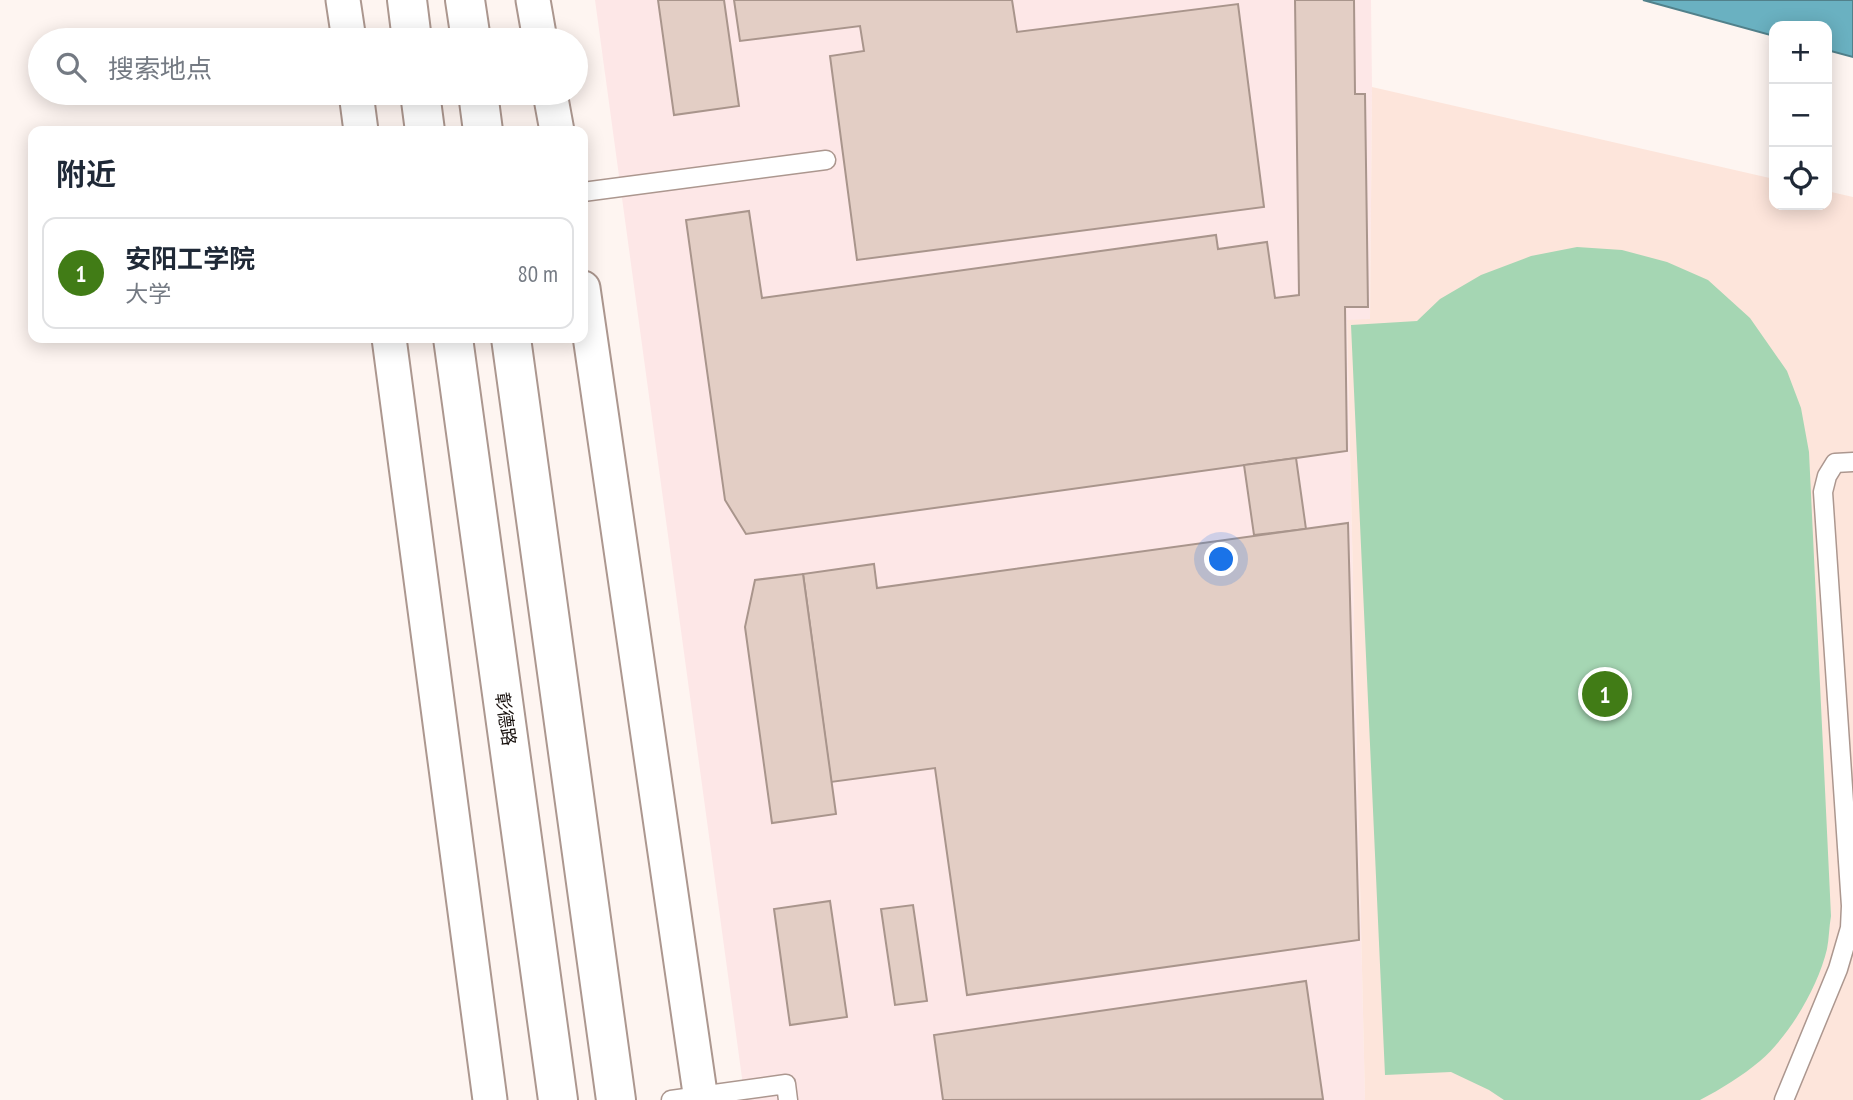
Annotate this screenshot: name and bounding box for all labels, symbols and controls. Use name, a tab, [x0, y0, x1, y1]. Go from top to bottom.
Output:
map controls	[1769, 21, 1832, 210]
button: +	[1769, 21, 1832, 84]
search box	[28, 28, 588, 105]
icon: search	[52, 48, 90, 86]
text: 搜索地点	[108, 52, 212, 85]
button: −	[1769, 84, 1832, 147]
button: locate	[1769, 147, 1832, 210]
text: 附近	[56, 154, 116, 193]
text: 安阳工学院	[125, 242, 255, 275]
text: 1	[76, 259, 87, 288]
text: 80 m	[517, 259, 558, 288]
text: 大学	[125, 279, 171, 308]
your location	[1204, 542, 1238, 576]
pin: 1	[1582, 668, 1628, 720]
street label: 彰德路	[491, 691, 521, 747]

